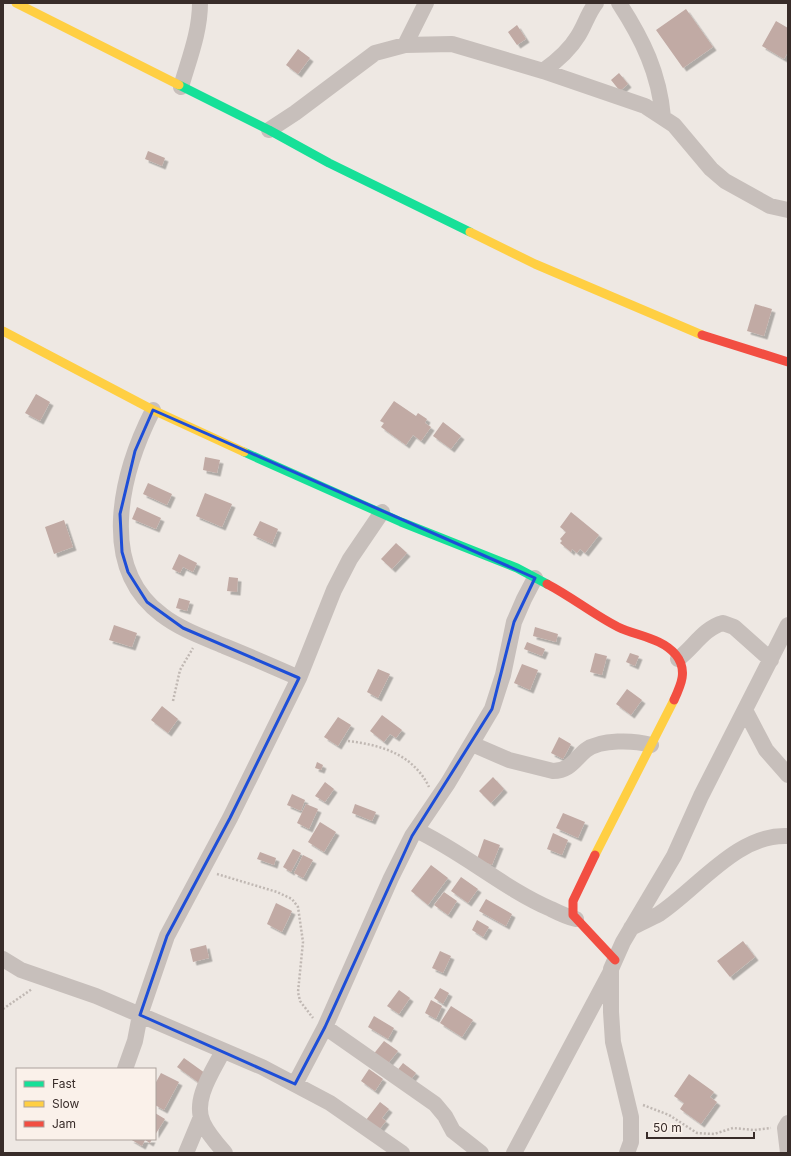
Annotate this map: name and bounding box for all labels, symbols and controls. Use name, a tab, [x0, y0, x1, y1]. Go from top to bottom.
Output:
legend	[16, 1068, 156, 1140]
text: Fast	[52, 1076, 76, 1091]
text: Slow	[52, 1096, 80, 1111]
scale bar	[647, 1114, 754, 1140]
text: Jam	[52, 1116, 76, 1131]
text: 50 m	[653, 1120, 682, 1135]

